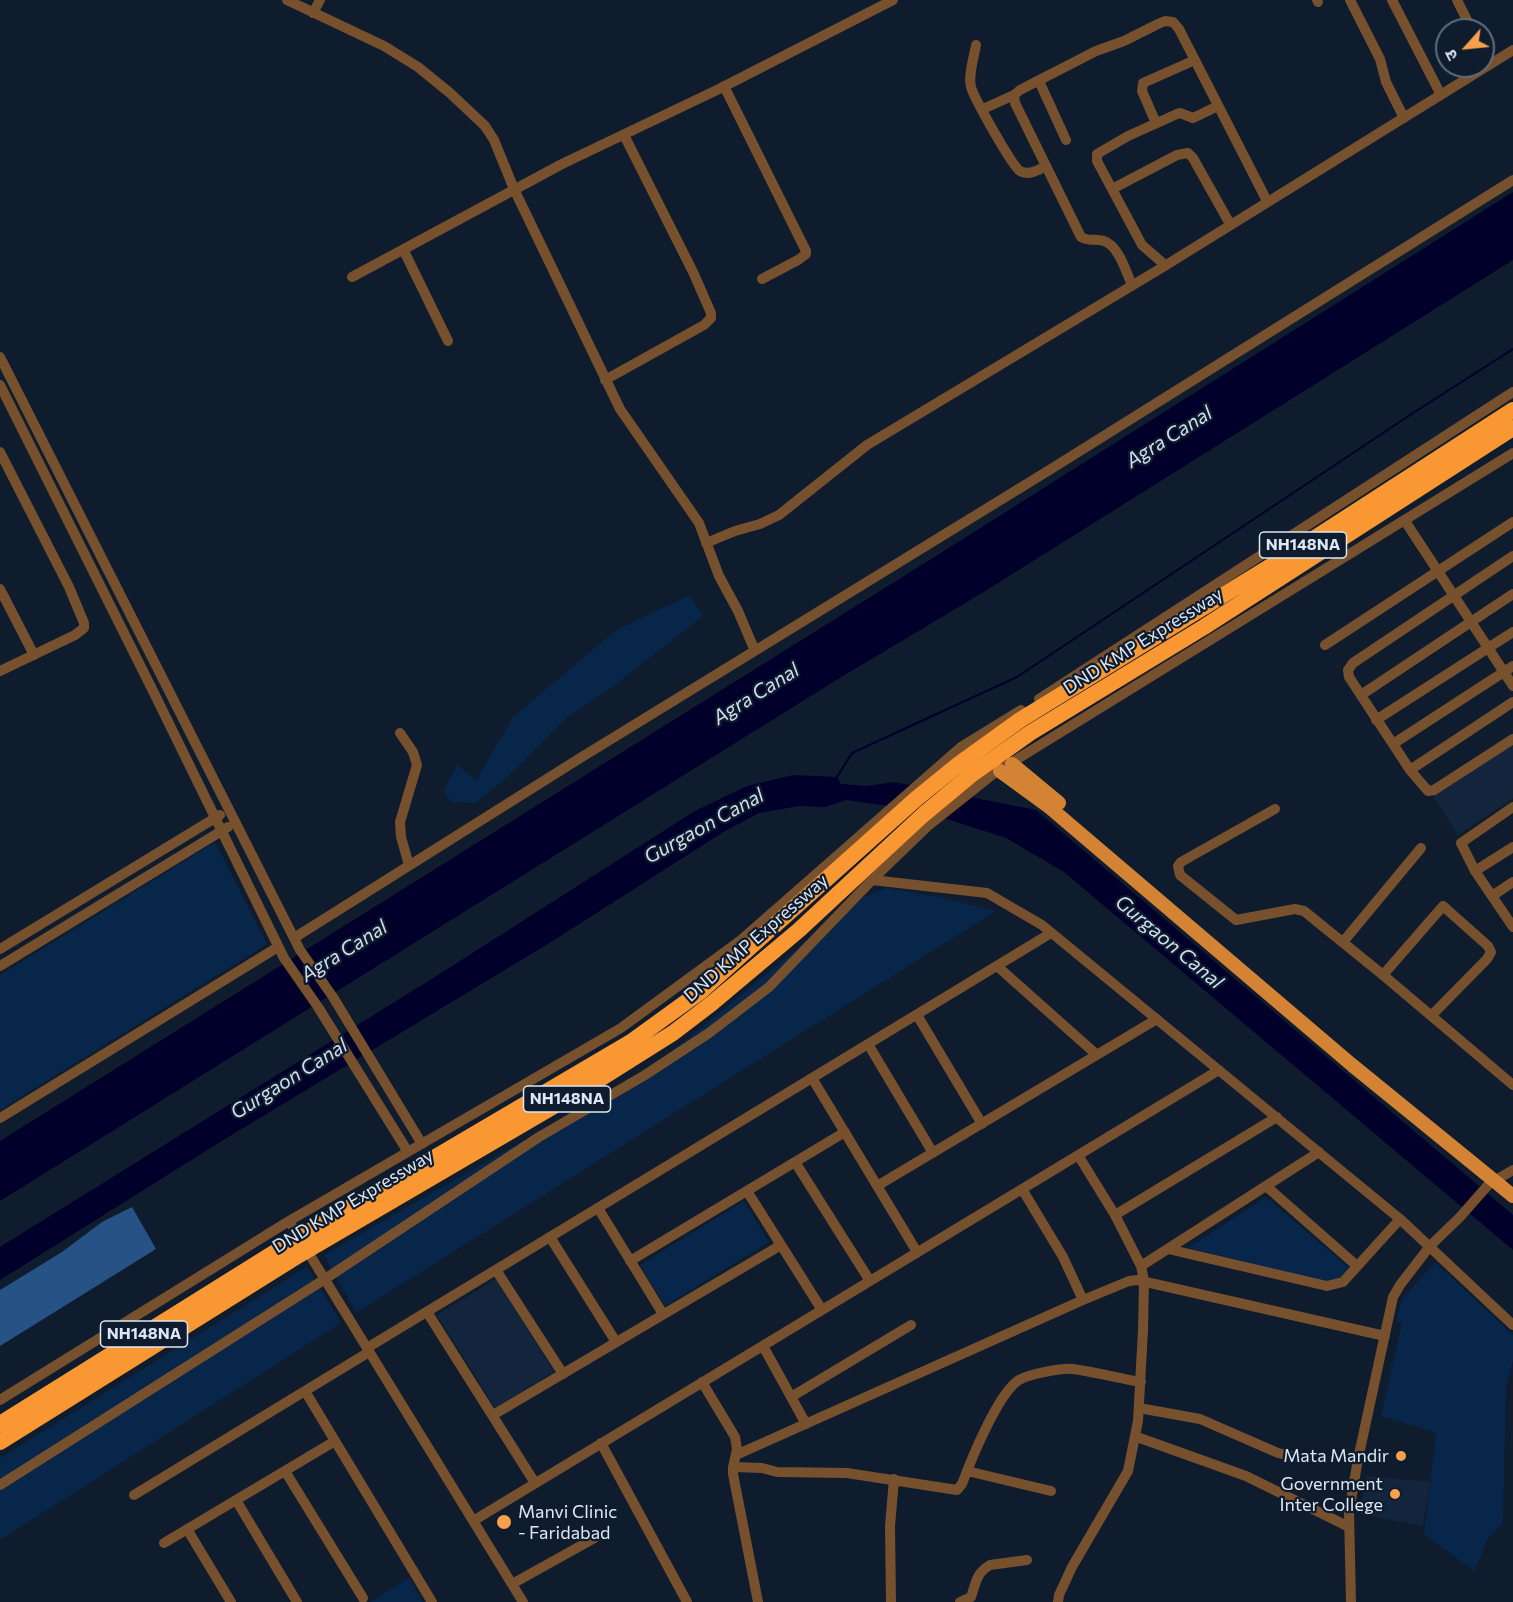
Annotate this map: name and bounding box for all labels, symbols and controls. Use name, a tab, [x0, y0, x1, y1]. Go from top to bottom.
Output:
north arrow	[1435, 18, 1495, 78]
text: उ	[1440, 47, 1461, 64]
water label: Agra Canal	[1121, 401, 1217, 473]
road number: NH148NA	[1260, 532, 1346, 558]
street label: DND KMP Expressway	[1059, 583, 1227, 699]
water label: Agra Canal	[708, 658, 804, 730]
water label: Gurgaon Canal	[640, 783, 768, 869]
street label: DND KMP Expressway	[680, 870, 832, 1006]
water label: Gurgaon Canal	[1110, 890, 1228, 994]
water label: Agra Canal	[296, 915, 392, 987]
water label: Gurgaon Canal	[226, 1033, 352, 1125]
road number: NH148NA	[524, 1086, 610, 1112]
street label: DND KMP Expressway	[269, 1144, 437, 1258]
road number: NH148NA	[100, 1321, 188, 1347]
place label: Mata Mandir	[1283, 1445, 1389, 1467]
marker: Mata Mandir	[1394, 1449, 1408, 1463]
place label: Government Inter College	[1279, 1473, 1383, 1516]
marker: Government Inter College	[1388, 1487, 1402, 1501]
place label: Manvi Clinic - Faridabad	[518, 1501, 617, 1544]
marker: Manvi Clinic - Faridabad	[495, 1513, 513, 1531]

